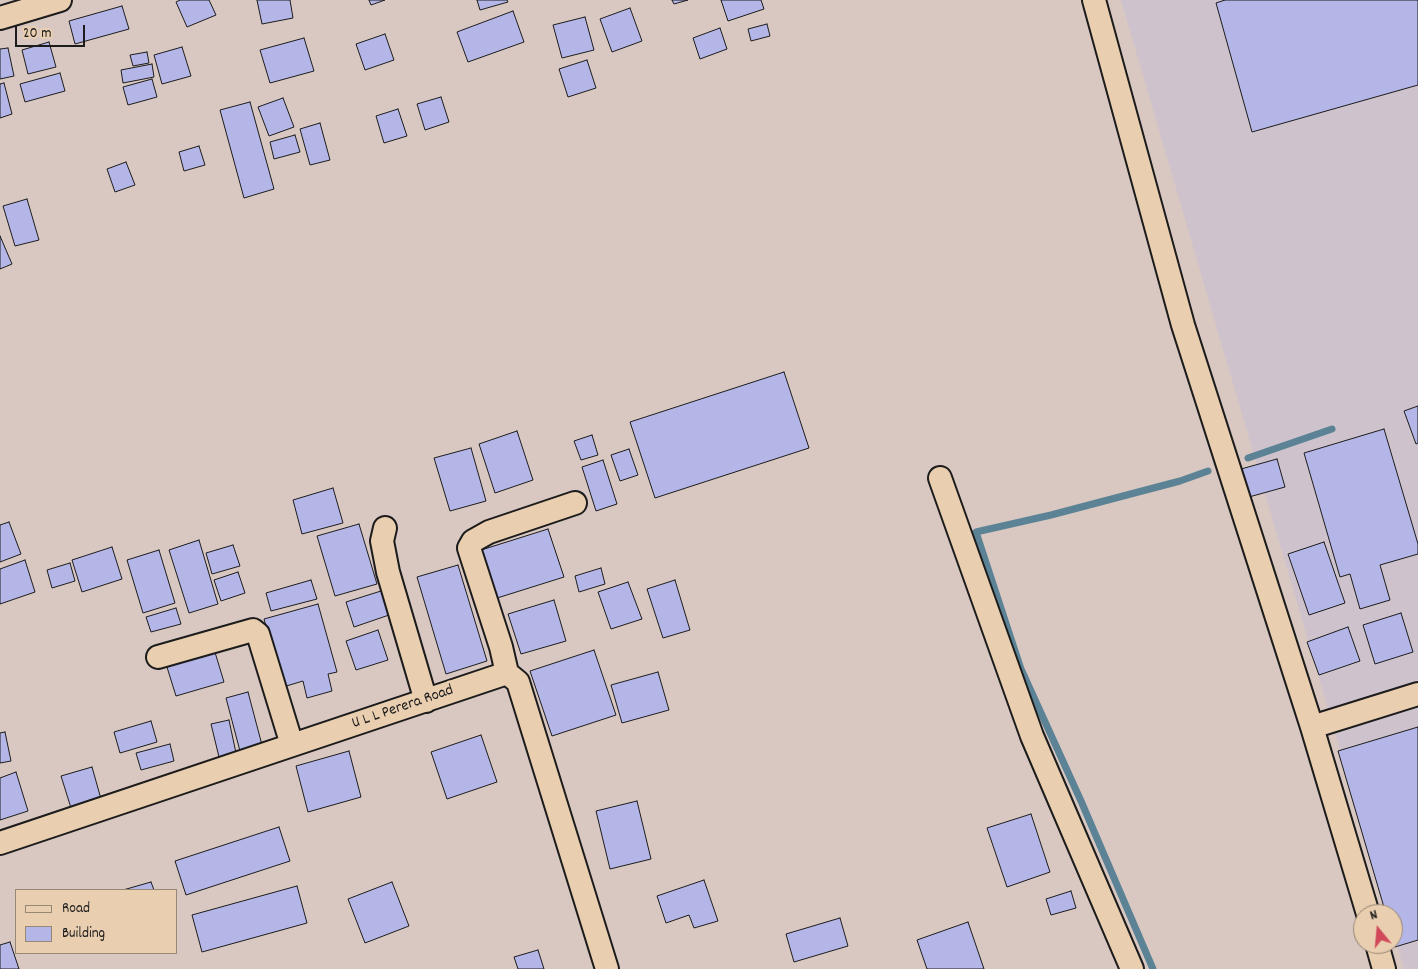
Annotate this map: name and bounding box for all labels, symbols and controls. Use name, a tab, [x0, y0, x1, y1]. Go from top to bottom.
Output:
scale bar	[18, 15, 88, 47]
text: 20 m	[23, 23, 51, 45]
street label: U L L Perera Road	[350, 682, 456, 734]
legend	[15, 889, 178, 954]
text: Road	[62, 898, 90, 920]
north arrow	[1353, 904, 1403, 954]
text: N	[1368, 905, 1380, 926]
text: Building	[62, 923, 105, 945]

